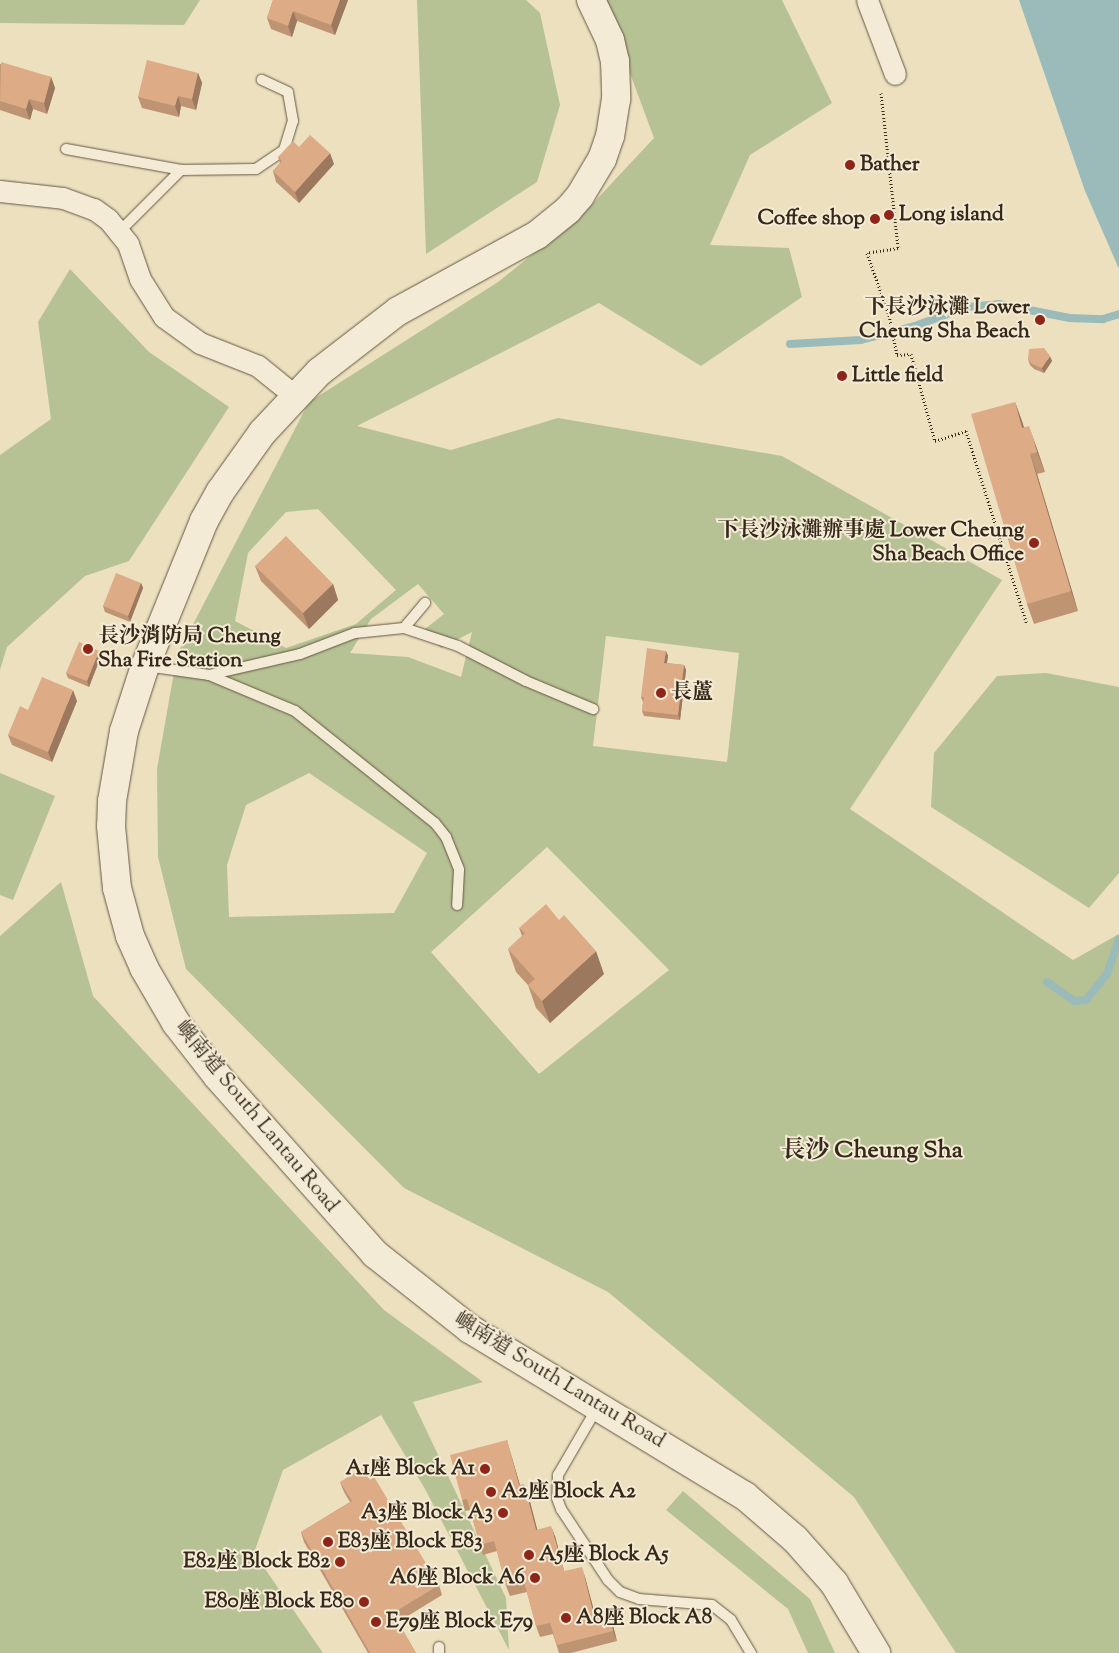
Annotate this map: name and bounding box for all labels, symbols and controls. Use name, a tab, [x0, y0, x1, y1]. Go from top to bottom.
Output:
place label: Bather	[860, 152, 920, 178]
marker: Bather	[844, 159, 856, 171]
place label: Long island	[899, 202, 1004, 228]
place label: Coffee shop	[758, 206, 865, 232]
marker: Long island	[883, 209, 895, 221]
marker: Coffee shop	[869, 213, 881, 225]
place label: 下長沙泳灘 Lower Cheung Sha Beach	[859, 295, 1030, 345]
marker: 下長沙泳灘 Lower Cheung Sha Beach	[1034, 314, 1046, 326]
place label: Little field	[852, 363, 943, 389]
marker: Little field	[836, 370, 848, 382]
place label: 下長沙泳灘辦事處 Lower Cheung Sha Beach Office	[717, 518, 1024, 568]
marker: 下長沙泳灘辦事處 Lower Cheung Sha Beach Office	[1028, 537, 1040, 549]
place label: 長沙消防局 Cheung Sha Fire Station	[98, 624, 281, 674]
marker: 長沙消防局 Cheung Sha Fire Station	[82, 643, 94, 655]
place label: 長蘆	[671, 680, 713, 706]
marker: 長蘆	[655, 687, 667, 699]
street label: 嶼南道 South Lantau Road	[168, 1016, 344, 1218]
district label: 長沙 Cheung Sha	[781, 1138, 963, 1166]
street label: 嶼南道 South Lantau Road	[449, 1308, 669, 1454]
place label: A1座 Block A1	[346, 1456, 475, 1482]
marker: A1座 Block A1	[479, 1463, 491, 1475]
place label: A2座 Block A2	[501, 1479, 636, 1505]
marker: A2座 Block A2	[485, 1486, 497, 1498]
place label: A3座 Block A3	[361, 1500, 493, 1526]
marker: A3座 Block A3	[497, 1507, 509, 1519]
place label: E83座 Block E83	[338, 1529, 482, 1555]
marker: E83座 Block E83	[322, 1536, 334, 1548]
place label: A5座 Block A5	[539, 1542, 669, 1568]
place label: E82座 Block E82	[183, 1549, 330, 1575]
marker: A5座 Block A5	[523, 1549, 535, 1561]
marker: E82座 Block E82	[334, 1556, 346, 1568]
place label: A6座 Block A6	[390, 1565, 525, 1591]
marker: A6座 Block A6	[529, 1572, 541, 1584]
place label: E80座 Block E80	[204, 1589, 354, 1615]
marker: E80座 Block E80	[358, 1596, 370, 1608]
place label: A8座 Block A8	[576, 1605, 712, 1631]
place label: E79座 Block E79	[386, 1609, 533, 1635]
marker: A8座 Block A8	[560, 1612, 572, 1624]
marker: E79座 Block E79	[370, 1616, 382, 1628]

